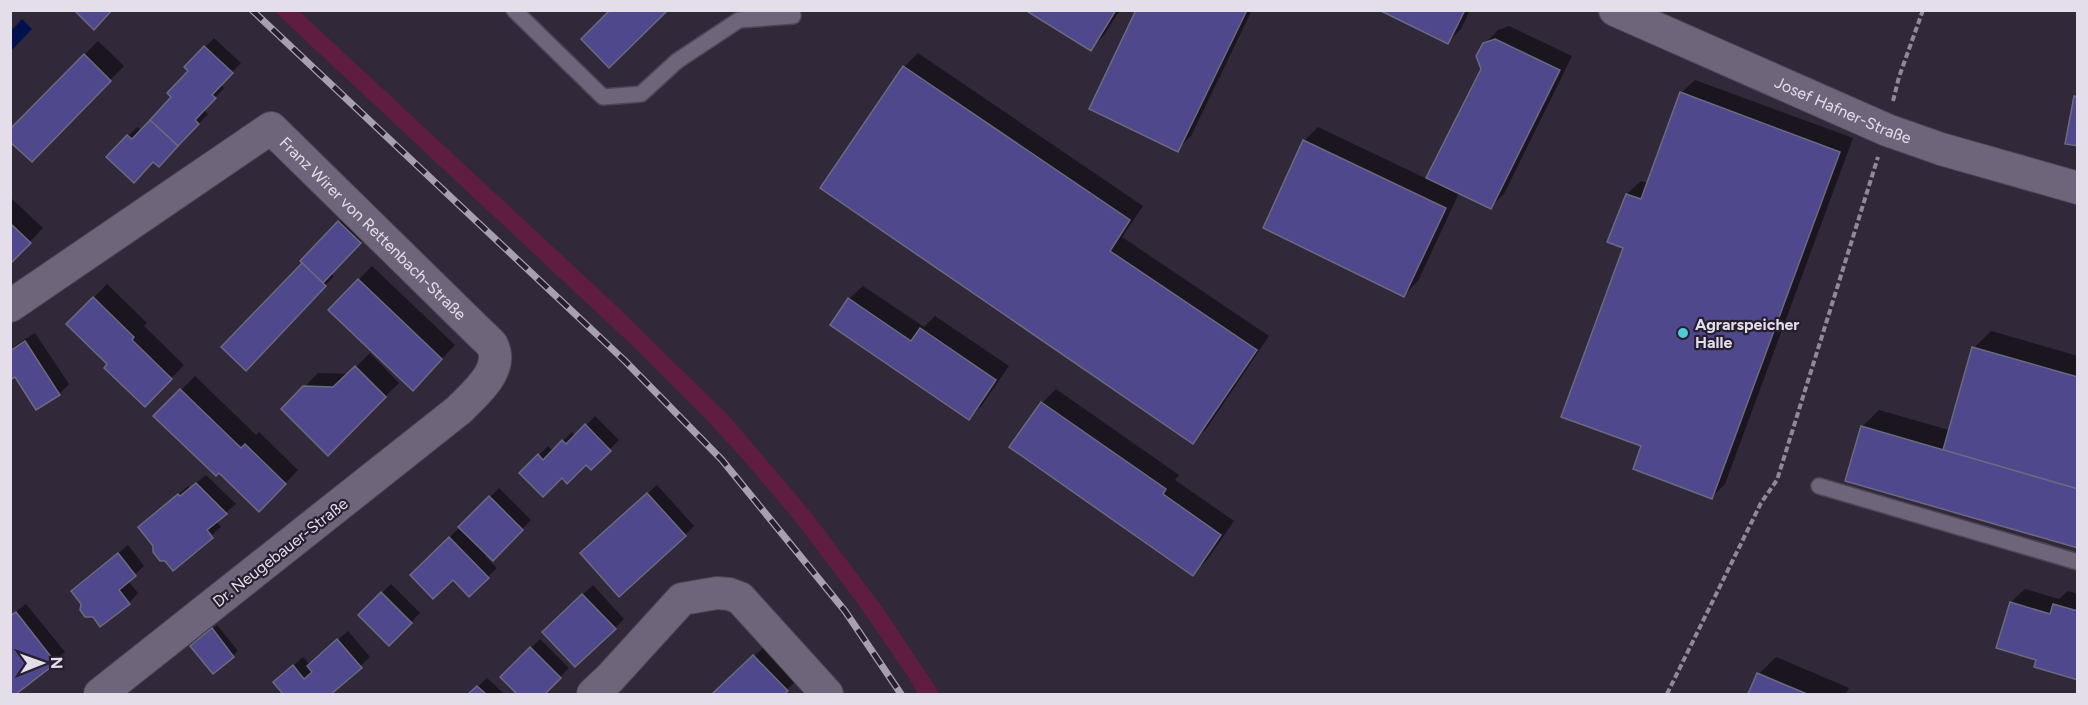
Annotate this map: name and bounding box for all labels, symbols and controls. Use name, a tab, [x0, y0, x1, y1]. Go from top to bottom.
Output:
street label: Josef Hafner-Straße	[1772, 73, 1914, 148]
street label: Franz Wirer von Rettenbach-Straße	[276, 133, 470, 324]
place label: Agrarspeicher Halle	[1695, 315, 1799, 352]
marker: Agrarspeicher Halle	[1676, 326, 1690, 340]
street label: Dr. Neugebauer-Straße	[209, 494, 352, 611]
north arrow	[12, 633, 72, 693]
text: N	[47, 656, 66, 669]

